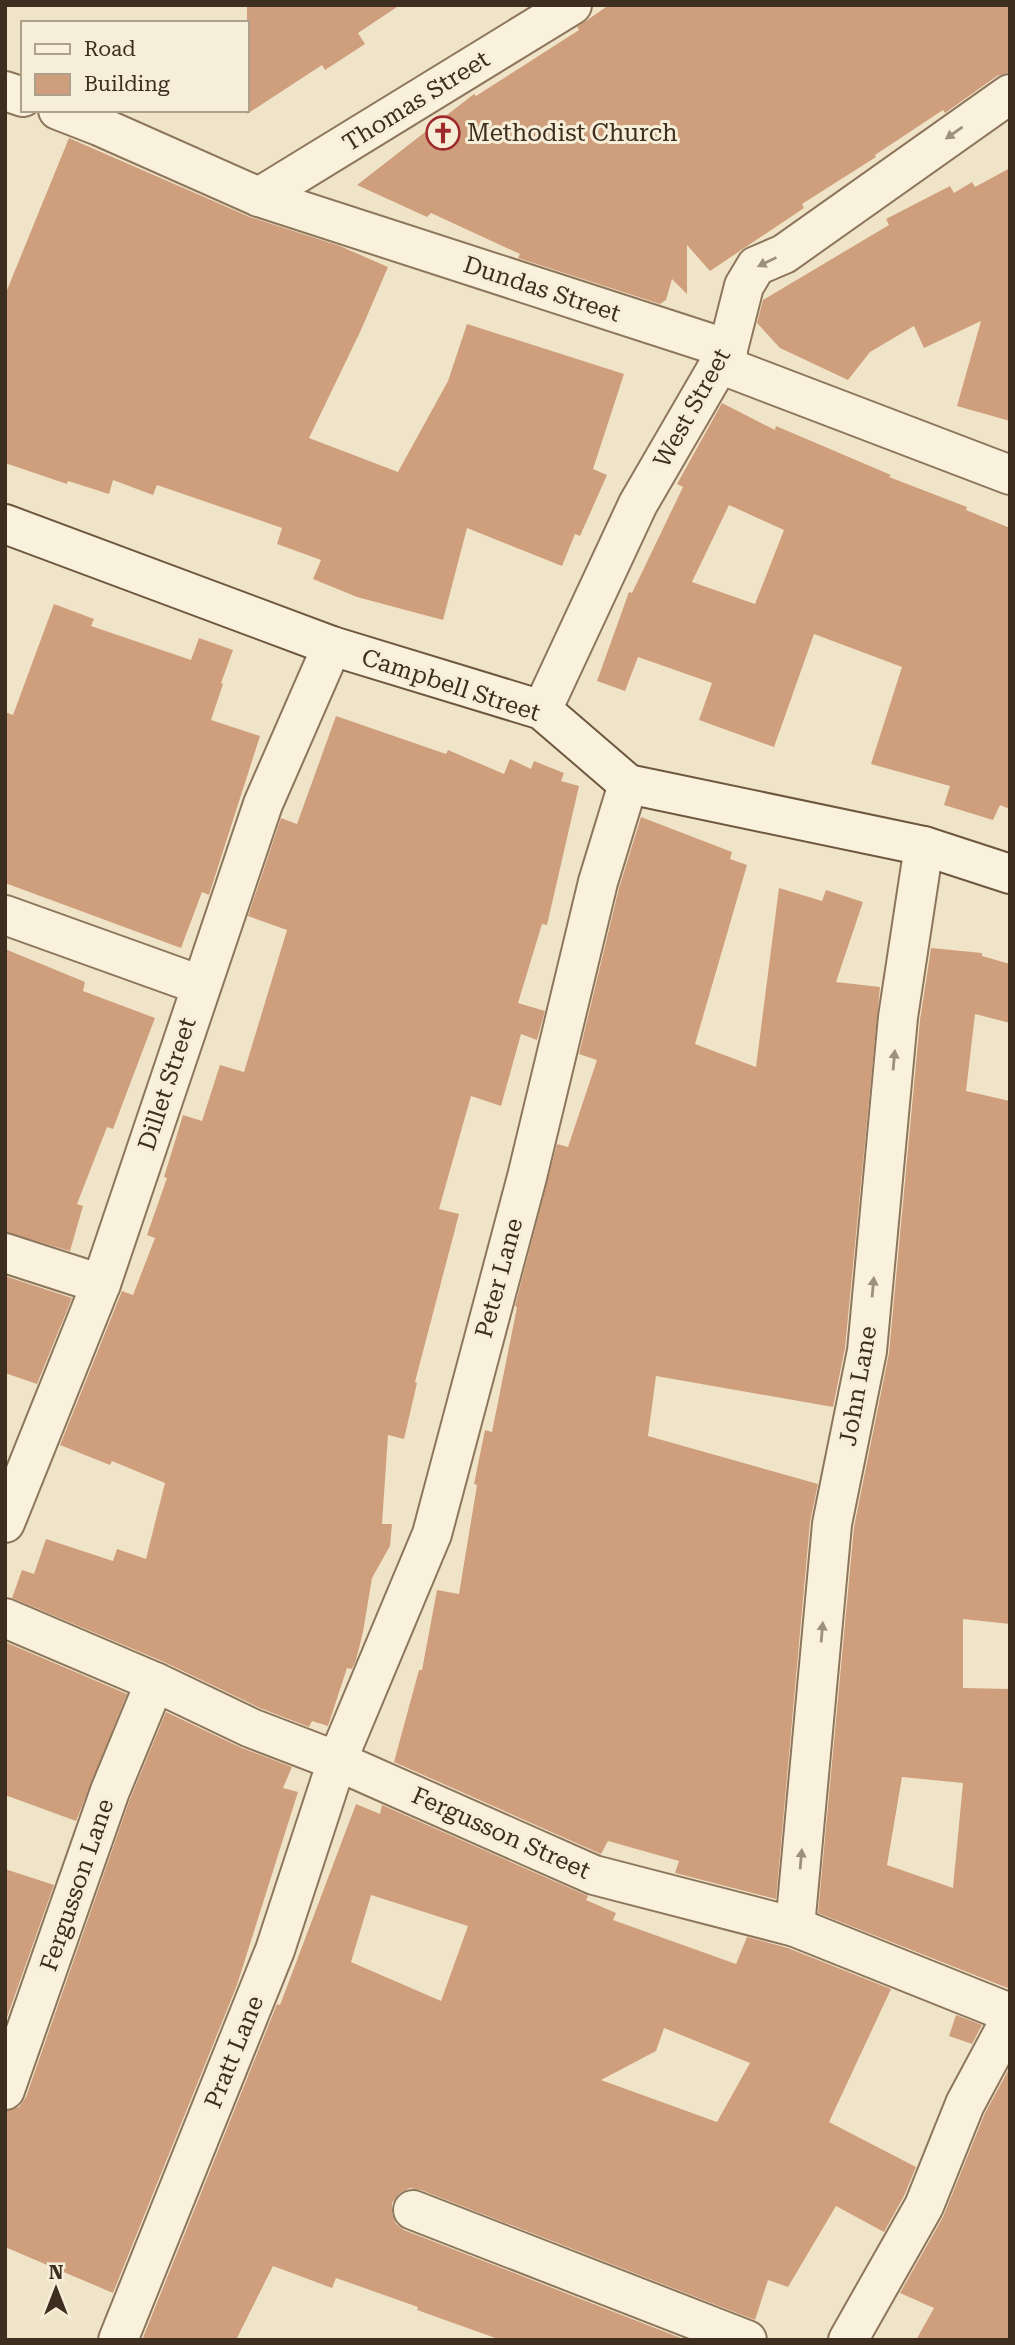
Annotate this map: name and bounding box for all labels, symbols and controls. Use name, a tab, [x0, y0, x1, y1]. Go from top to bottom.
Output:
legend	[21, 21, 248, 112]
text: Road	[84, 37, 136, 61]
street label: Thomas Street	[338, 45, 494, 157]
text: Building	[84, 72, 170, 96]
church icon: Methodist Church	[424, 114, 462, 152]
place label: Methodist Church	[467, 119, 678, 147]
one-way arrow	[945, 126, 963, 140]
street label: Dundas Street	[460, 250, 624, 328]
one-way arrow	[757, 256, 777, 267]
street label: West Street	[648, 344, 736, 472]
street label: Campbell Street	[358, 643, 544, 727]
street label: Dillet Street	[132, 1014, 202, 1154]
one-way arrow	[889, 1049, 900, 1071]
street label: Peter Lane	[470, 1215, 528, 1341]
one-way arrow	[867, 1275, 878, 1297]
street label: John Lane	[834, 1324, 882, 1448]
one-way arrow	[817, 1621, 828, 1643]
street label: Fergusson Street	[407, 1781, 595, 1885]
street label: Fergusson Lane	[34, 1795, 120, 1975]
one-way arrow	[796, 1848, 807, 1870]
street label: Pratt Lane	[199, 1992, 269, 2112]
north arrow	[21, 2254, 91, 2324]
text: N	[49, 2261, 64, 2284]

